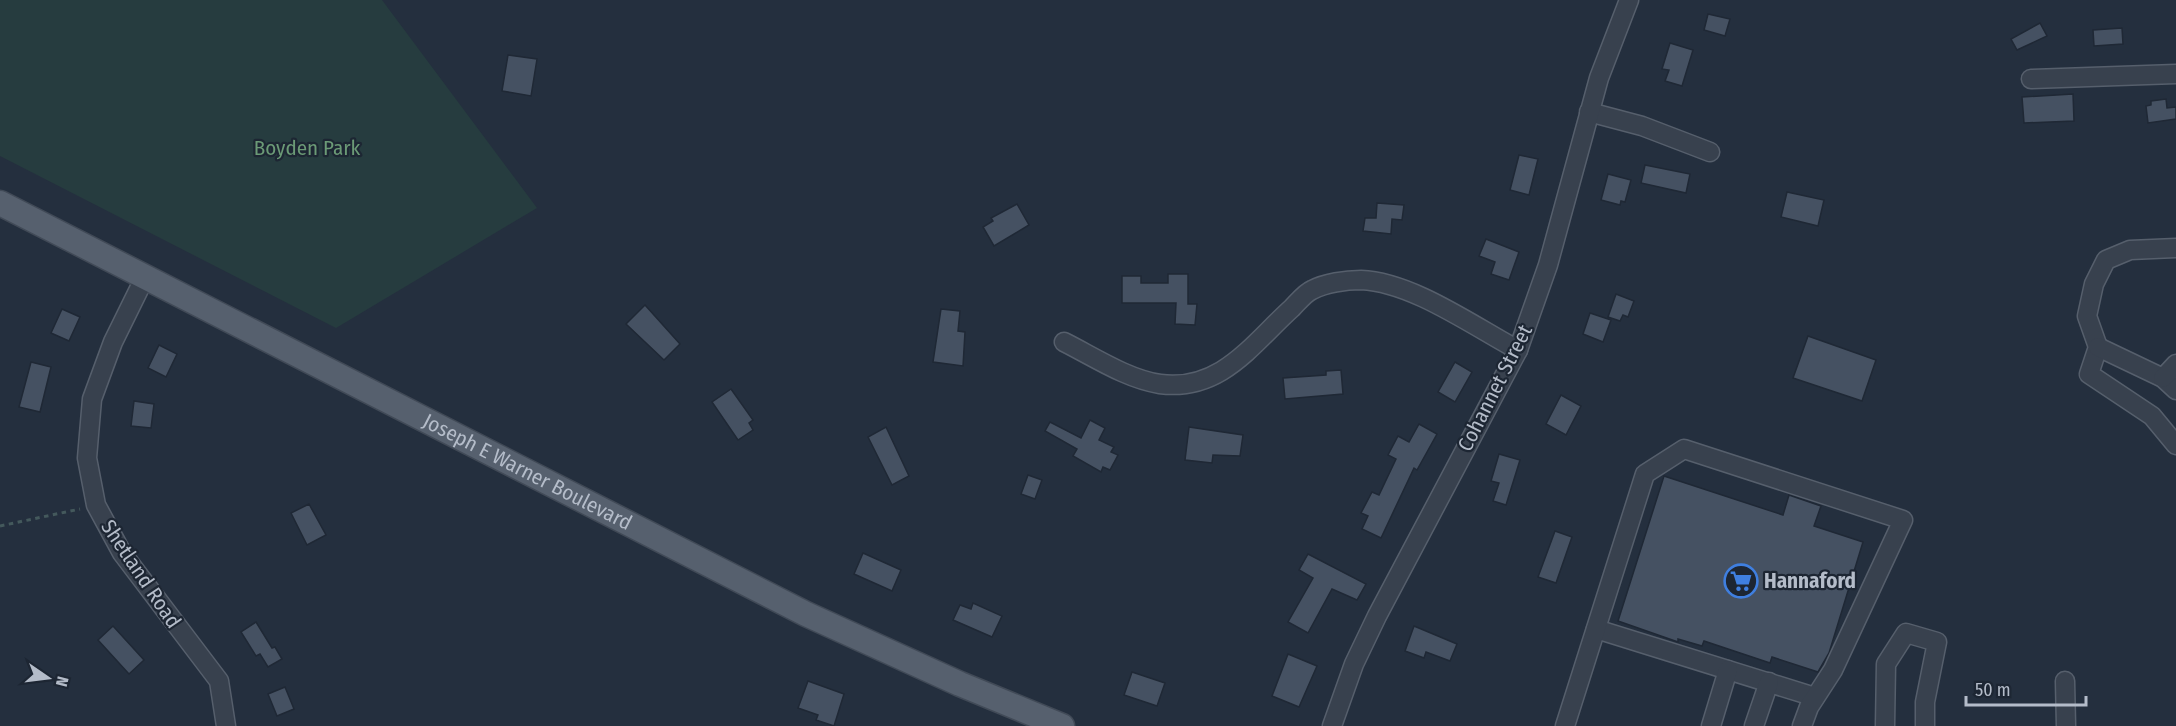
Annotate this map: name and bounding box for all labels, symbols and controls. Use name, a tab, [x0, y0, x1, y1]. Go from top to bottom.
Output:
park label: Boyden Park	[254, 135, 361, 161]
street label: Cohannet Street	[1452, 320, 1538, 456]
street label: Joseph E Warner Boulevard	[418, 408, 636, 536]
street label: Shetland Road	[95, 515, 187, 633]
supermarket icon: Hannaford	[1723, 563, 1759, 599]
place label: Hannaford	[1764, 568, 1856, 594]
north arrow	[18, 648, 78, 708]
scale bar	[1966, 669, 2086, 707]
text: N	[52, 675, 72, 688]
text: 50 m	[1975, 679, 2011, 701]

